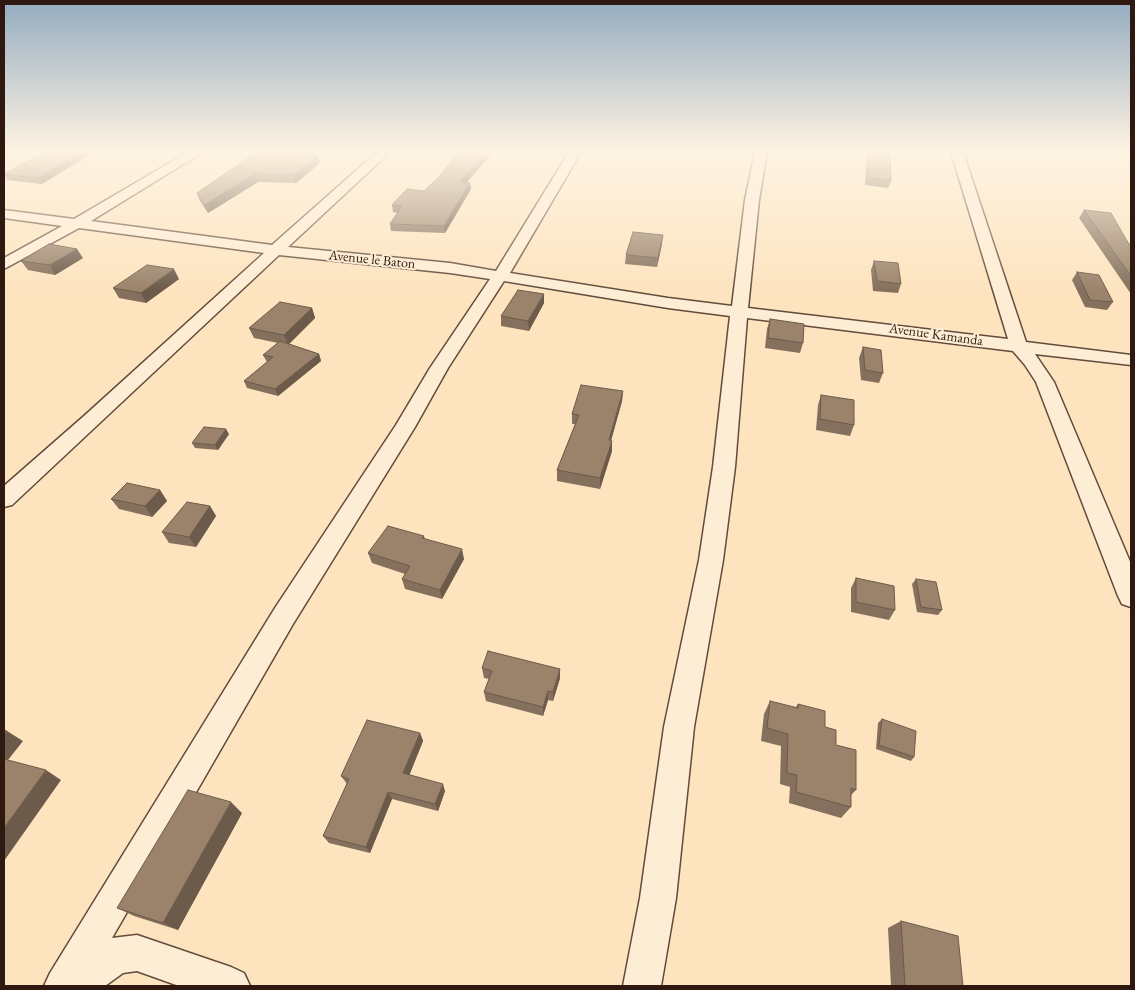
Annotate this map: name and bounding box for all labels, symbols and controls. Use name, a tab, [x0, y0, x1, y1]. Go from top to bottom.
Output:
street label: Avenue le Baton	[328, 247, 416, 273]
street label: Avenue Kamanda	[888, 320, 984, 350]

